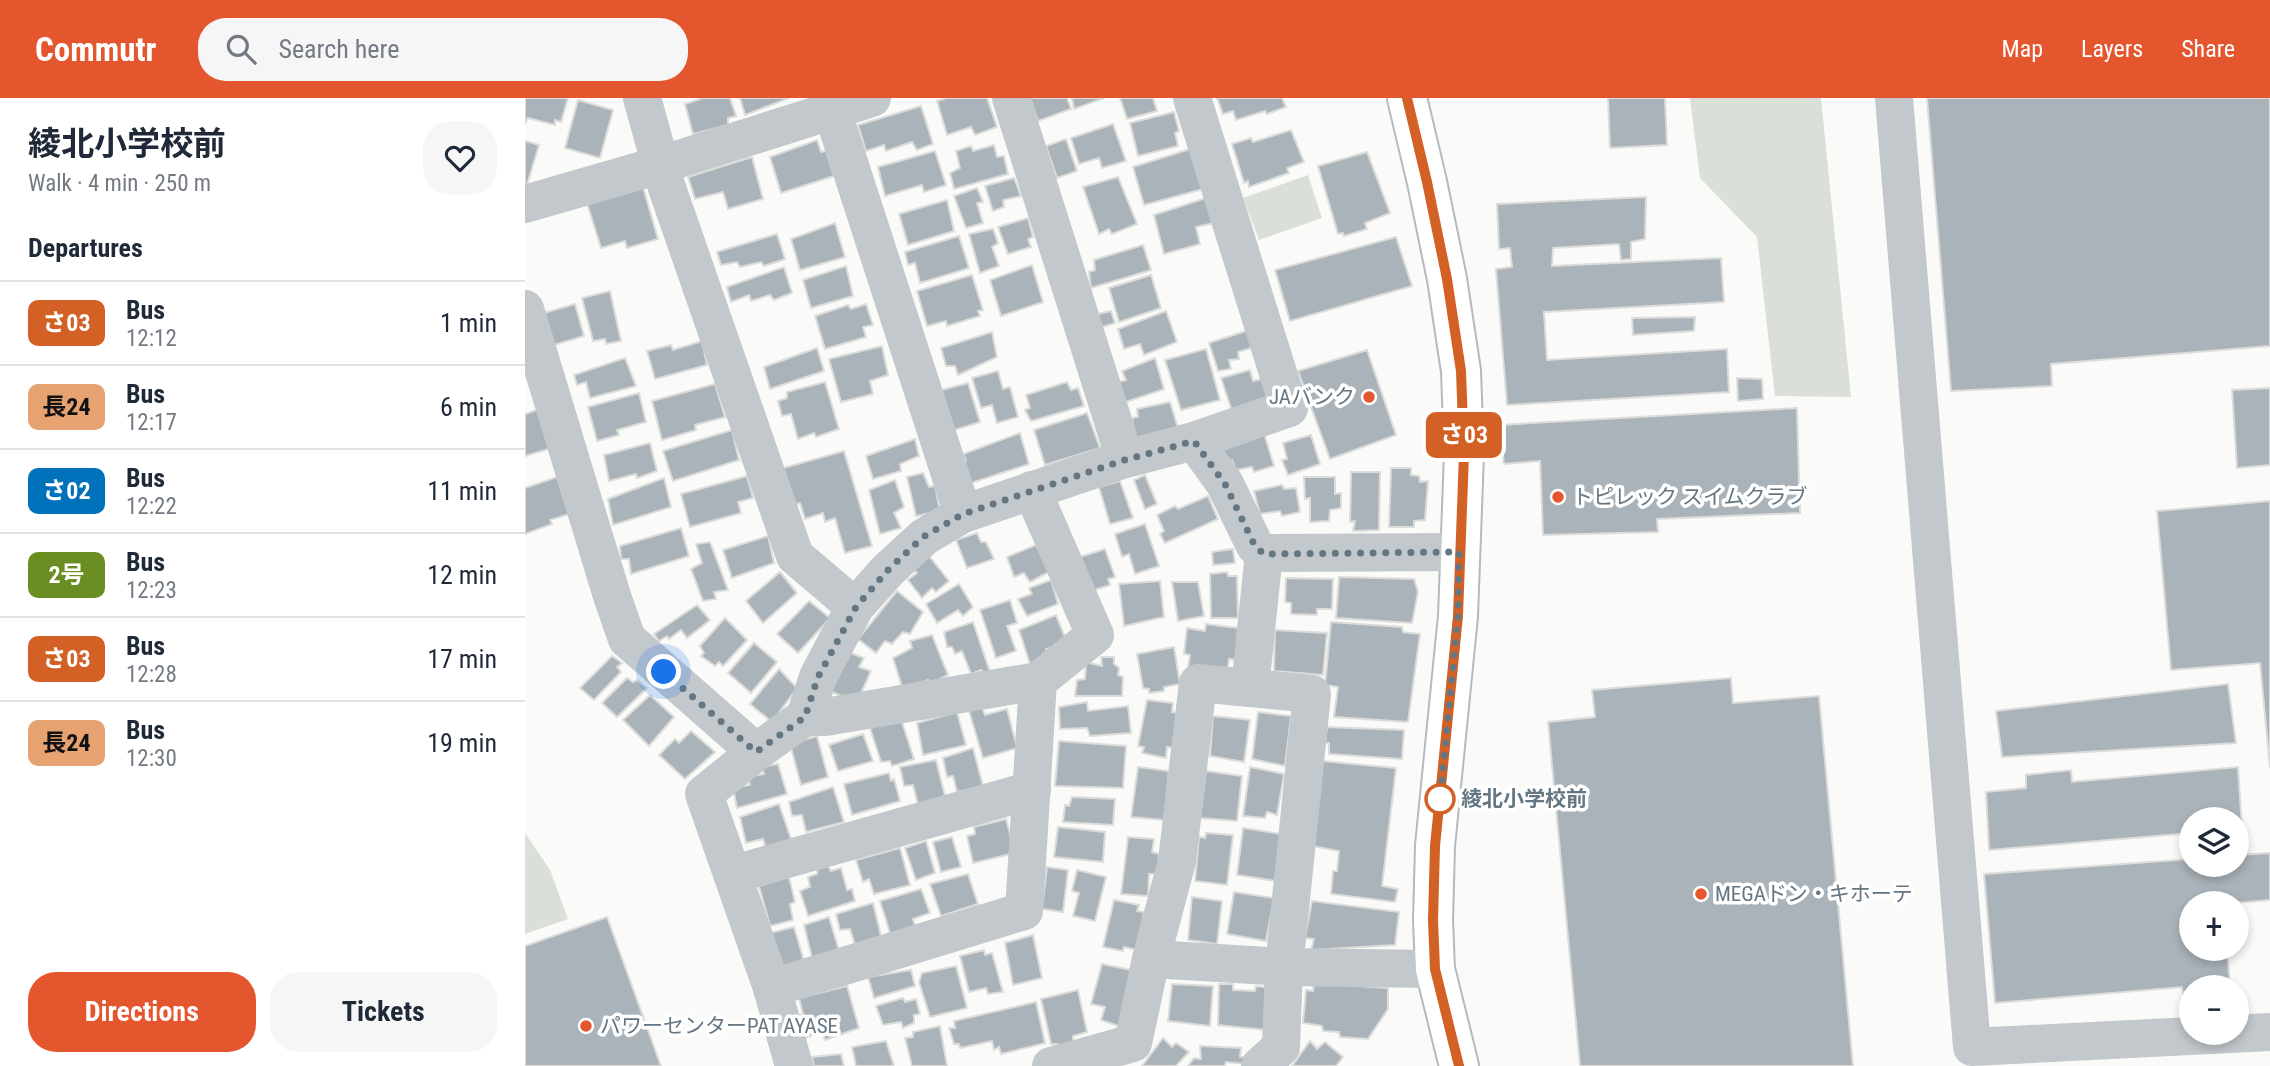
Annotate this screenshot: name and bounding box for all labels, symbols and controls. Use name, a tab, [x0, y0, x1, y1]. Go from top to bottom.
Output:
search box	[198, 18, 688, 81]
text: Commutr	[35, 30, 156, 69]
icon: search	[222, 30, 260, 68]
text: Search here	[278, 34, 399, 64]
text: Map	[2002, 35, 2043, 63]
text: Layers	[2081, 35, 2143, 63]
text: Share	[2181, 35, 2235, 63]
button: heart	[423, 121, 497, 195]
text: 綾北小学校前	[28, 124, 226, 163]
text: Walk · 4 min · 250 m	[28, 170, 211, 197]
text: Departures	[28, 233, 143, 263]
text: Bus	[126, 295, 165, 325]
text: 1 min	[440, 308, 497, 338]
text: さ03	[42, 309, 91, 337]
text: 12:12	[126, 325, 177, 352]
text: Bus	[126, 379, 165, 409]
place label: JAバンク	[1269, 385, 1355, 409]
marker: JAバンク	[1361, 389, 1377, 405]
text: 6 min	[440, 392, 497, 422]
text: 長24	[42, 393, 91, 421]
text: 12:17	[126, 409, 177, 436]
line badge: さ03	[1424, 412, 1504, 458]
text: さ03	[1440, 421, 1488, 449]
text: Bus	[126, 463, 165, 493]
text: 11 min	[427, 476, 497, 506]
text: さ02	[42, 477, 91, 505]
place label: トピレック スイムクラブ	[1572, 485, 1807, 509]
marker: トピレック スイムクラブ	[1550, 489, 1566, 505]
text: 12:22	[126, 493, 177, 520]
text: Bus	[126, 547, 165, 577]
text: 12 min	[427, 560, 497, 590]
text: 2号	[48, 561, 85, 589]
text: 12:23	[126, 577, 177, 604]
text: Bus	[126, 631, 165, 661]
text: 17 min	[427, 644, 497, 674]
text: さ03	[42, 645, 91, 673]
your location	[646, 654, 681, 689]
text: 12:28	[126, 661, 177, 688]
text: Bus	[126, 715, 165, 745]
text: 19 min	[427, 728, 497, 758]
text: 長24	[42, 729, 91, 757]
text: 12:30	[126, 745, 177, 772]
marker: 綾北小学校前	[1425, 784, 1455, 814]
place label: 綾北小学校前	[1461, 787, 1587, 811]
map controls	[2179, 807, 2249, 1045]
button: layers	[2179, 807, 2249, 877]
place label: MEGAドン・キホーテ	[1715, 882, 1913, 906]
marker: MEGAドン・キホーテ	[1693, 886, 1709, 902]
button: +	[2179, 891, 2249, 961]
button: Directions	[28, 972, 256, 1052]
button: Tickets	[270, 972, 497, 1052]
button: −	[2179, 975, 2249, 1045]
place label: パワーセンターPAT AYASE	[600, 1014, 838, 1038]
marker: パワーセンターPAT AYASE	[578, 1018, 594, 1034]

